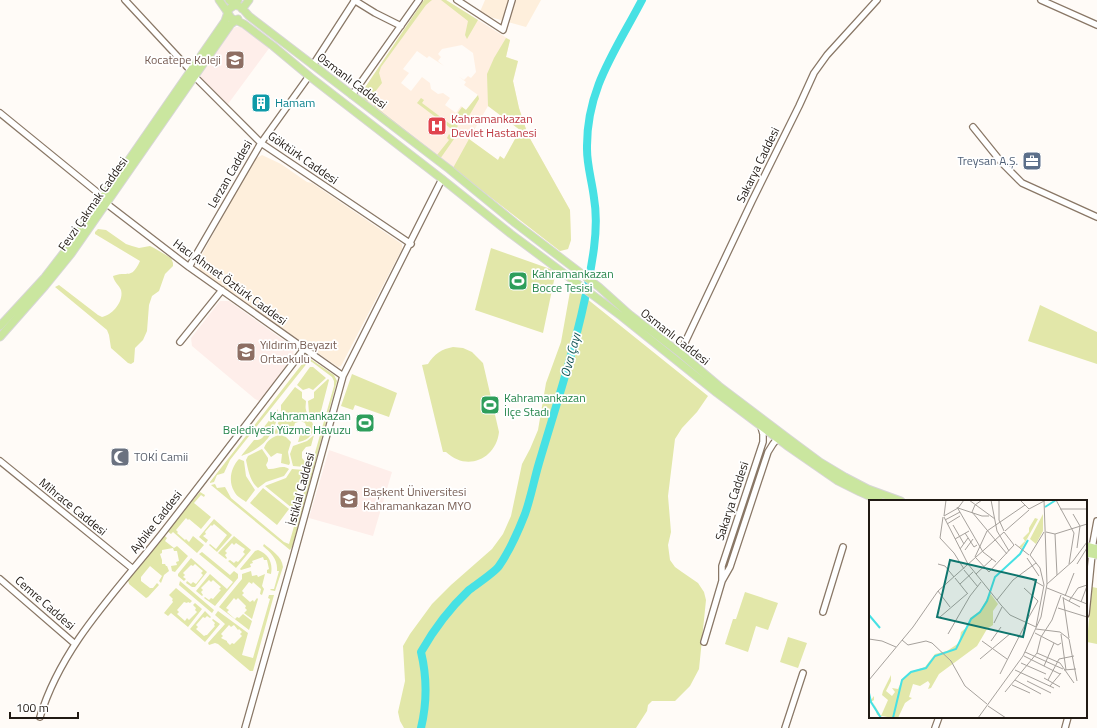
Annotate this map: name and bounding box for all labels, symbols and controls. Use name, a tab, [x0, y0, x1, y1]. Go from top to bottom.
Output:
street label: Osmanlı Caddesi	[313, 48, 391, 113]
school or university icon: Kocatepe Koleji	[224, 49, 246, 71]
place label: Kocatepe Koleji	[144, 50, 221, 69]
building icon: Hamam	[250, 92, 272, 114]
place label: Hamam	[275, 93, 315, 112]
place label: Kahramankazan Devlet Hastanesi	[451, 109, 537, 142]
hospital icon: Kahramankazan Devlet Hastanesi	[426, 115, 448, 137]
street label: Sakarya Caddesi	[731, 124, 784, 206]
street label: Göktürk Caddesi	[264, 126, 342, 189]
street label: Lerzan Caddesi	[202, 136, 257, 211]
office icon: Treysan A.Ş.	[1021, 150, 1043, 172]
place label: Treysan A.Ş.	[958, 151, 1018, 170]
street label: Fevzi Çakmak Caddesi	[53, 153, 132, 255]
street label: Hacı Ahmet Öztürk Caddesi	[169, 234, 291, 330]
place label: Kahramankazan Bocce Tesisi	[532, 264, 614, 297]
sports icon: Kahramankazan Bocce Tesisi	[507, 270, 529, 292]
street label: Osmanlı Caddesi	[637, 303, 714, 370]
water label: Ova Çayı	[555, 330, 586, 379]
place label: Yıldırım Beyazıt Ortaokulu	[260, 335, 338, 368]
school or university icon: Yıldırım Beyazıt Ortaokulu	[235, 341, 257, 363]
place label: Kahramankazan İlçe Stadı	[504, 388, 586, 421]
sports icon: Kahramankazan İlçe Stadı	[479, 394, 501, 416]
place label: Kahramankazan Belediyesi Yüzme Havuzu	[223, 406, 351, 439]
sports icon: Kahramankazan Belediyesi Yüzme Havuzu	[354, 412, 376, 434]
mosque icon: TOKİ Camii	[109, 446, 131, 468]
place label: TOKİ Camii	[134, 447, 188, 466]
street label: İstiklal Caddesi	[282, 450, 319, 527]
street label: Sakarya Caddesi	[710, 459, 753, 543]
street label: Mihrace Caddesi	[35, 473, 111, 540]
place label: Başkent Üniversitesi Kahramankazan MYO	[363, 482, 471, 515]
street label: Aybike Caddesi	[125, 486, 186, 557]
school or university icon: Başkent Üniversitesi Kahramankazan MYO	[338, 488, 360, 510]
inset map	[869, 500, 1087, 718]
street label: Cemre Caddesi	[11, 571, 80, 634]
scale bar	[10, 694, 78, 720]
text: 100 m	[16, 698, 49, 717]

